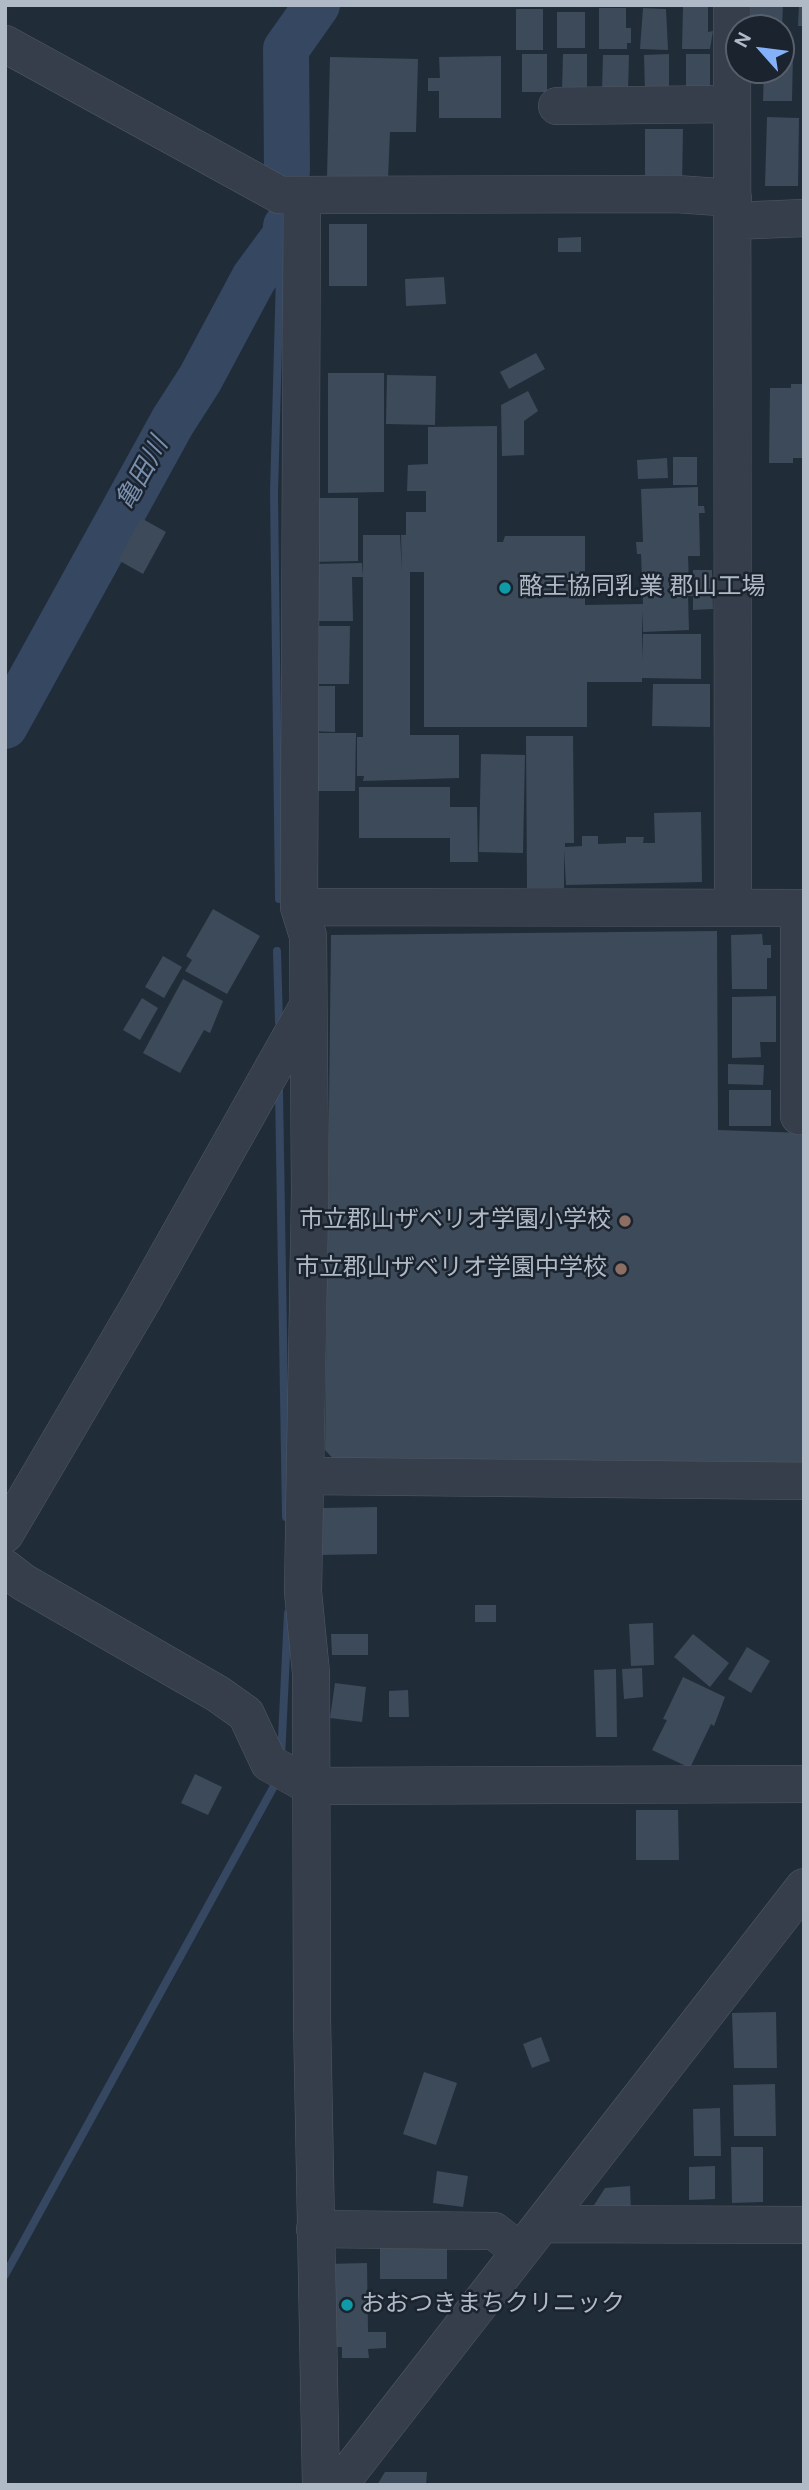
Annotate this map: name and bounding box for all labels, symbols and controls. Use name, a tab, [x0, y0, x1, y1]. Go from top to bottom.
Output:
north arrow	[725, 14, 795, 84]
text: N	[728, 28, 757, 52]
water label: 亀田川	[110, 432, 176, 516]
place label: 酪王協同乳業 郡山工場	[519, 574, 765, 602]
marker: 酪王協同乳業 郡山工場	[497, 580, 513, 596]
place label: 市立郡山ザベリオ学園小学校	[299, 1207, 611, 1235]
marker: 市立郡山ザベリオ学園小学校	[617, 1213, 633, 1229]
place label: 市立郡山ザベリオ学園中学校	[295, 1255, 607, 1283]
marker: 市立郡山ザベリオ学園中学校	[613, 1261, 629, 1277]
place label: おおつきまちクリニック	[361, 2291, 625, 2319]
marker: おおつきまちクリニック	[339, 2297, 355, 2313]

